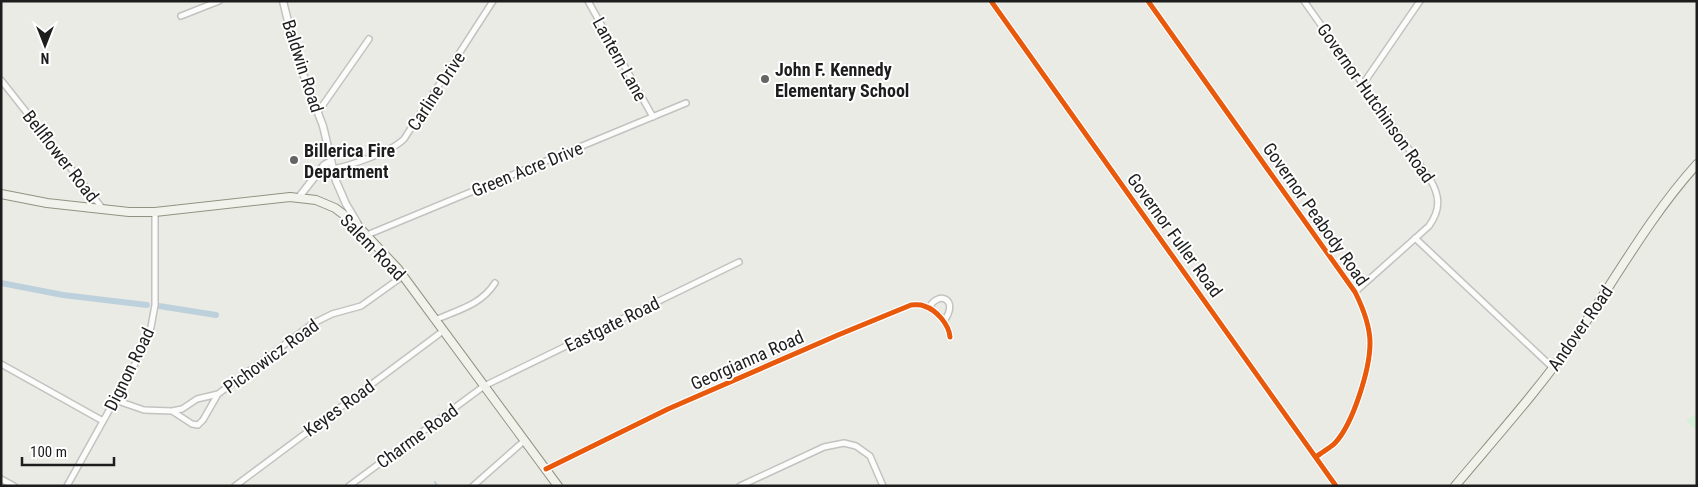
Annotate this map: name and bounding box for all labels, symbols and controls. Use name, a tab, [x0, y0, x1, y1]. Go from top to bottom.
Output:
street label: Lantern Lane	[588, 14, 652, 104]
street label: Baldwin Road	[278, 17, 328, 115]
street label: Governor Hutchinson Road	[1313, 19, 1439, 187]
north arrow	[20, 20, 70, 70]
street label: Carline Drive	[403, 48, 469, 134]
text: N	[41, 50, 49, 66]
place label: John F. Kennedy Elementary School	[775, 59, 909, 101]
marker: John F. Kennedy Elementary School	[759, 73, 771, 85]
street label: Bellflower Road	[19, 106, 103, 206]
street label: Green Acre Drive	[468, 137, 586, 201]
street label: Governor Peabody Road	[1259, 138, 1373, 290]
place label: Billerica Fire Department	[304, 140, 396, 182]
marker: Billerica Fire Department	[288, 154, 300, 166]
street label: Governor Fuller Road	[1123, 169, 1227, 301]
street label: Salem Road	[336, 209, 410, 285]
street label: Andover Road	[1543, 282, 1617, 374]
street label: Eastgate Road	[561, 292, 663, 356]
street label: Pichowicz Road	[219, 314, 323, 398]
street label: Dignon Road	[100, 324, 158, 414]
street label: Georgianna Road	[687, 326, 807, 394]
street label: Keyes Road	[300, 375, 378, 441]
street label: Charme Road	[372, 400, 462, 472]
scale bar	[22, 434, 115, 466]
text: 100 m	[30, 443, 67, 461]

